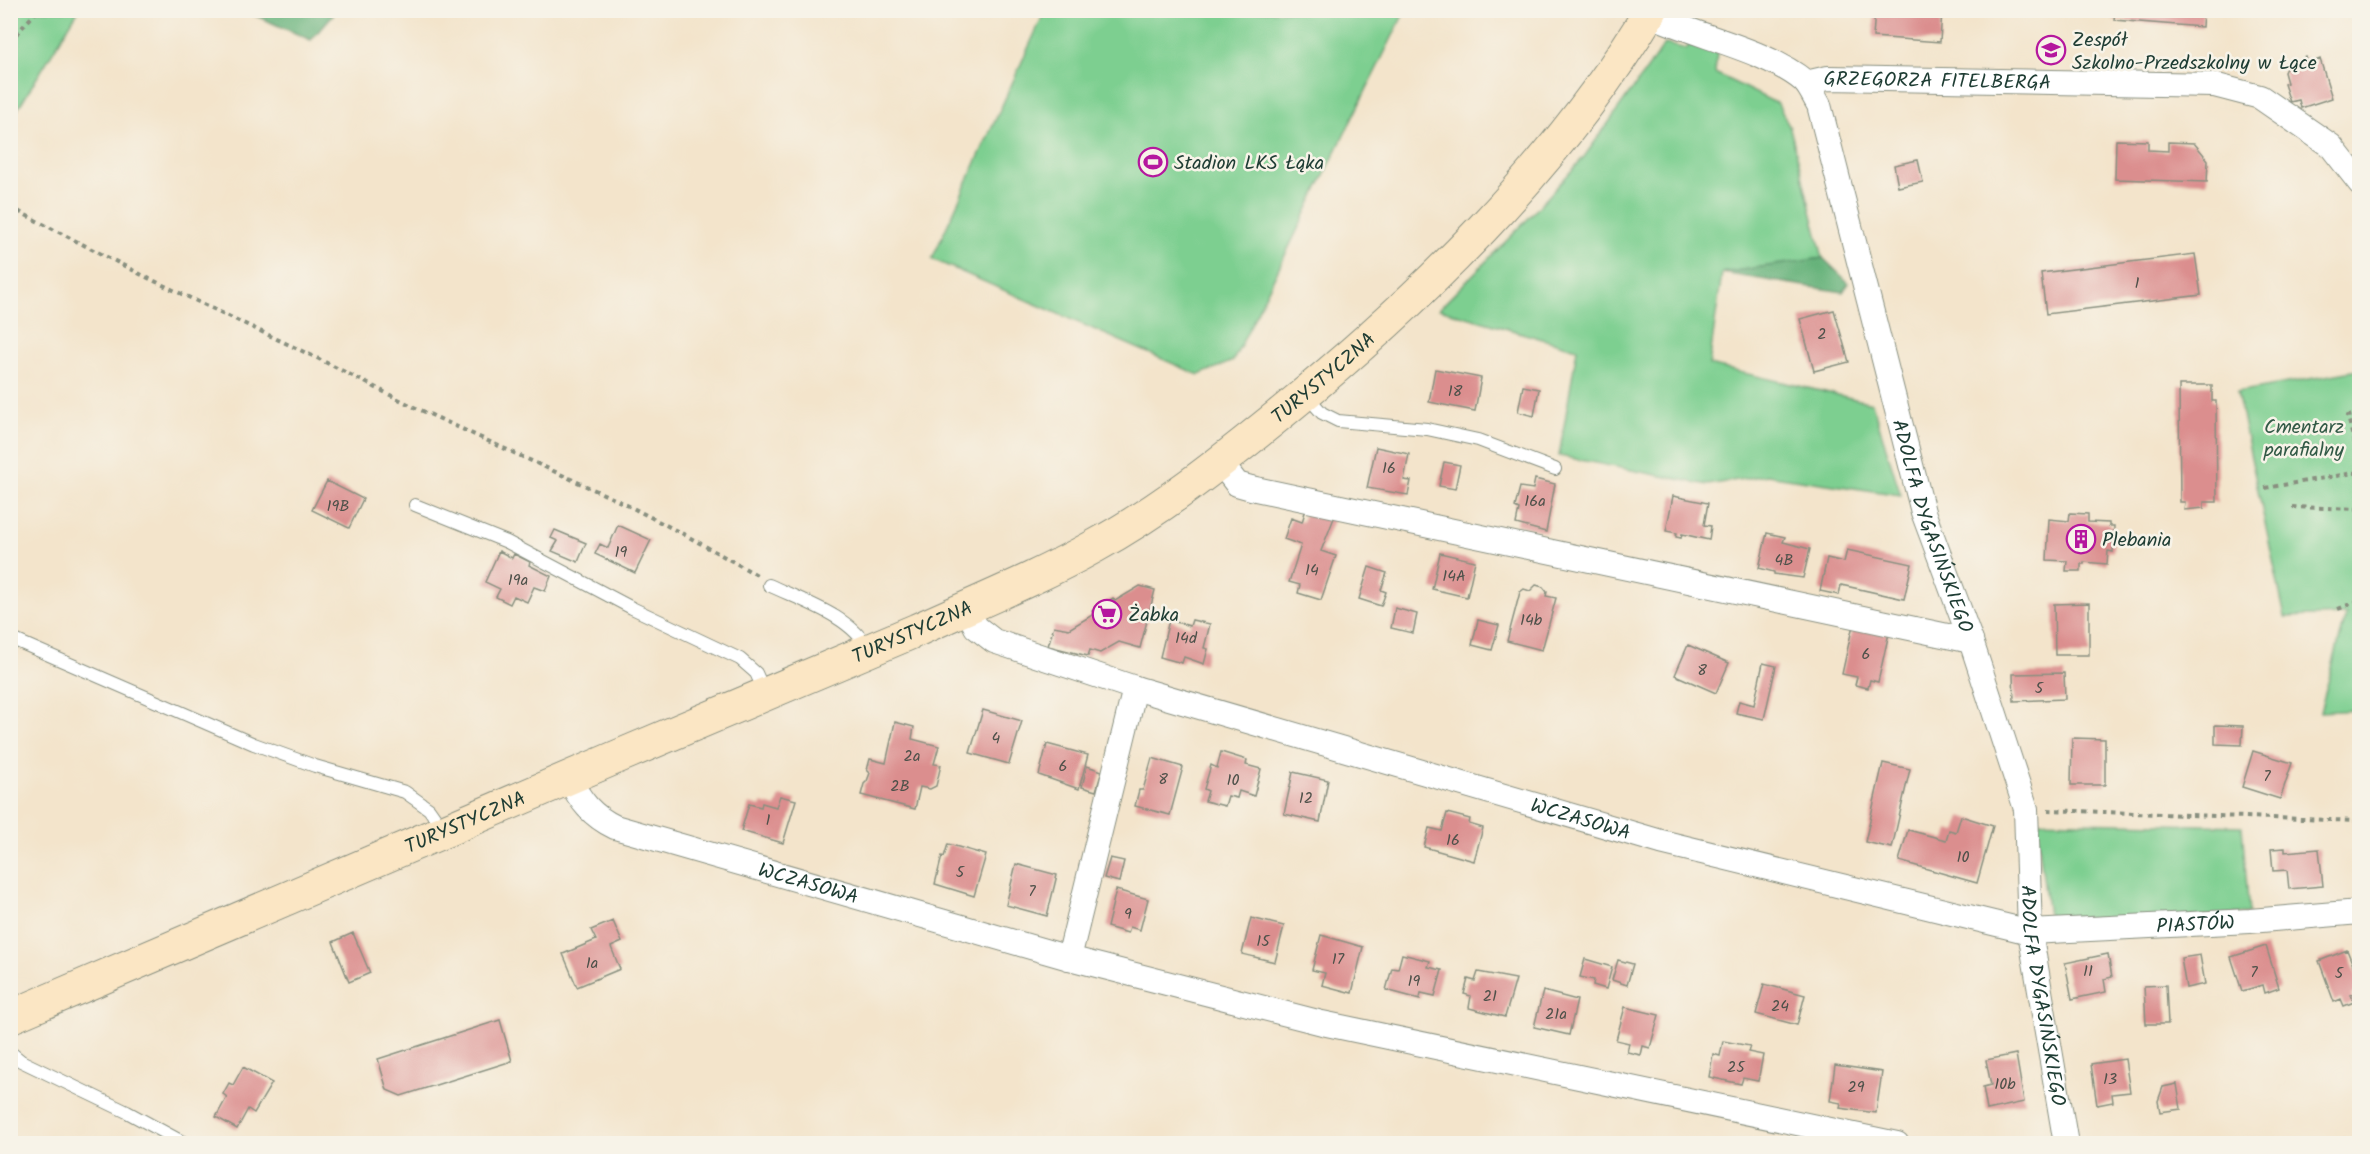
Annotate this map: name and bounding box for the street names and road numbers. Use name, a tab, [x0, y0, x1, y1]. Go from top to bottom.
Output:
street label: GRZEGORZA FITELBERGA	[1823, 64, 2051, 100]
street label: TURYSTYCZNA	[1265, 325, 1384, 433]
street label: ADOLFA DYGASIŃSKIEGO	[1882, 416, 1981, 638]
street label: TURYSTYCZNA	[848, 593, 978, 674]
street label: TURYSTYCZNA	[400, 784, 531, 864]
street label: WCZASOWA	[1526, 791, 1634, 850]
street label: WCZASOWA	[754, 855, 862, 914]
street label: ADOLFA DYGASIŃSKIEGO	[2010, 885, 2073, 1109]
street label: PIASTÓW	[2156, 908, 2236, 944]

